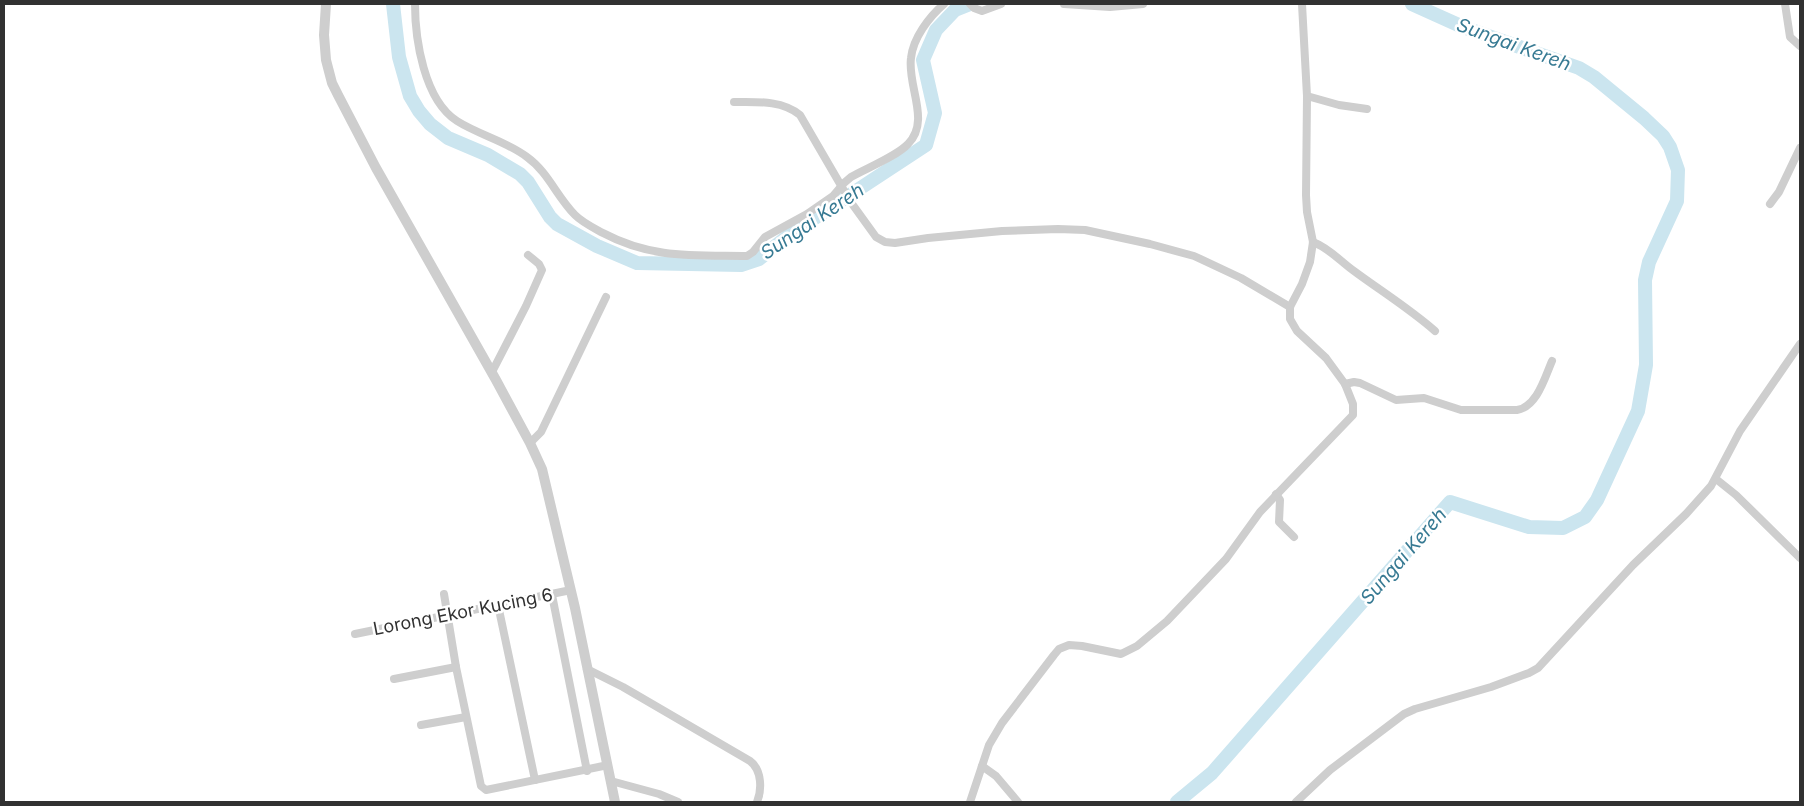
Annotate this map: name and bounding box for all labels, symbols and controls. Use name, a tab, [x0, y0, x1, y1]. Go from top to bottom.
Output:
water label: Sungai Kereh	[1454, 13, 1574, 76]
water label: Sungai Kereh	[756, 178, 868, 264]
water label: Sungai Kereh	[1355, 504, 1451, 609]
street label: Lorong Ekor Kucing 6	[371, 584, 555, 639]

